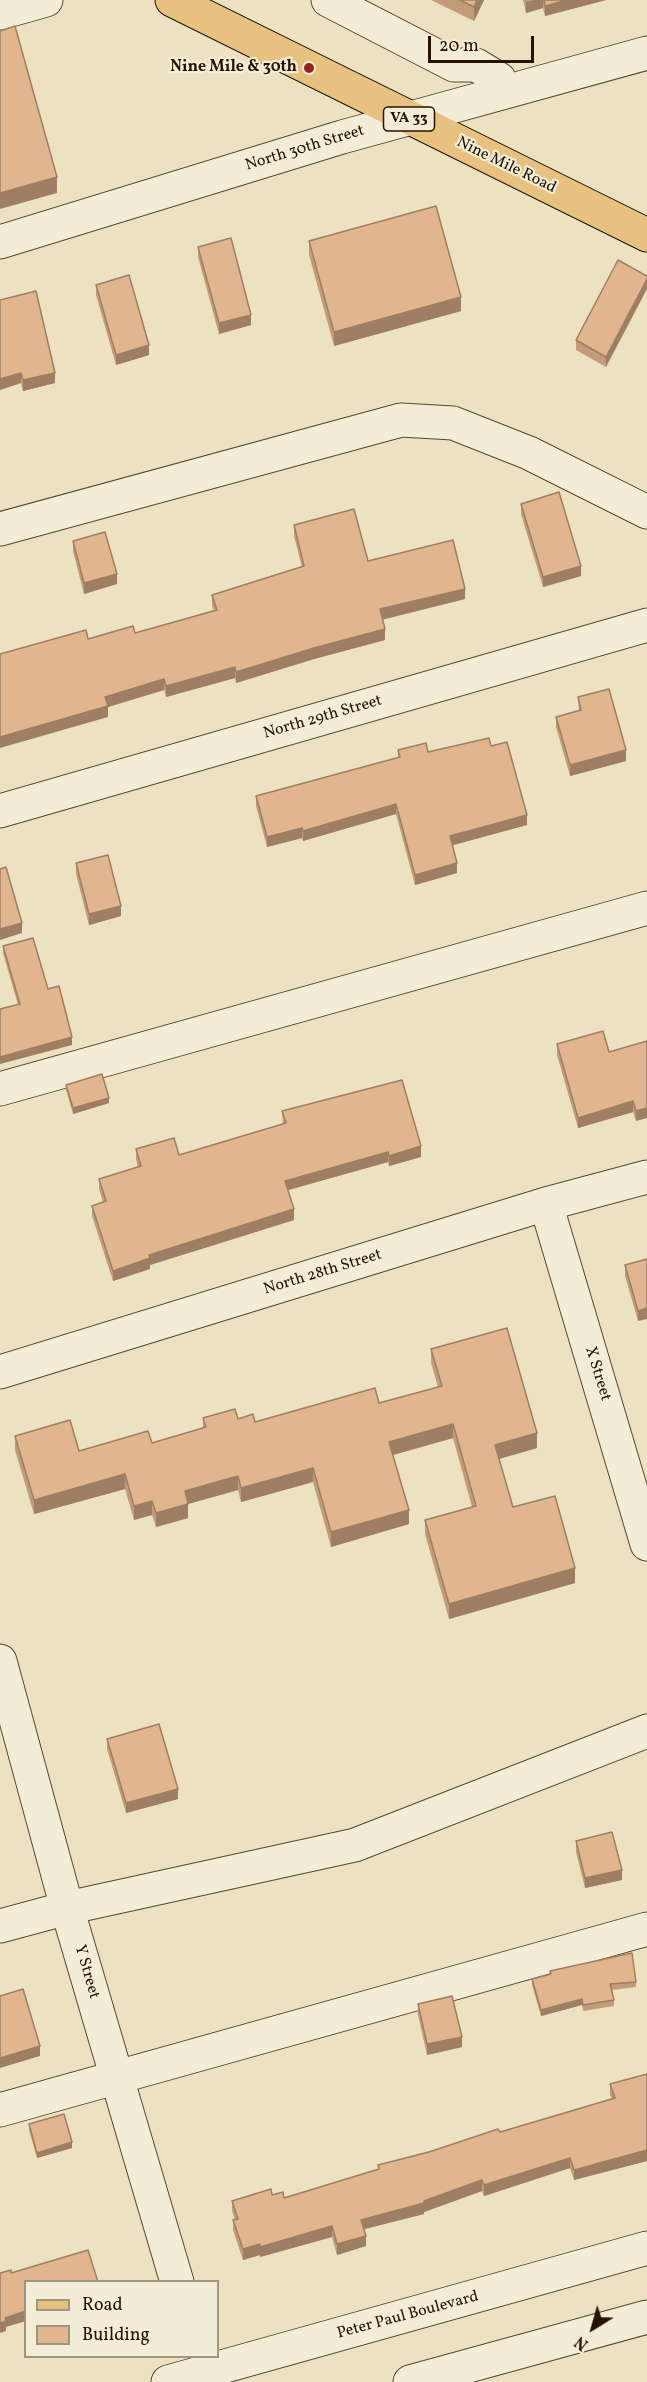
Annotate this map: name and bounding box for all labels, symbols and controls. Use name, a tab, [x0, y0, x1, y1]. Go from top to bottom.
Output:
scale bar	[431, 24, 538, 62]
text: 20 m	[439, 34, 479, 59]
place label: Nine Mile & 30th	[170, 58, 297, 78]
marker: Nine Mile & 30th	[302, 61, 316, 75]
road number: VA 33	[384, 107, 434, 131]
street label: North 30th Street	[243, 122, 367, 176]
street label: Nine Mile Road	[453, 134, 559, 198]
street label: North 29th Street	[261, 692, 385, 744]
street label: North 28th Street	[262, 1246, 384, 1300]
street label: X Street	[580, 1345, 614, 1403]
street label: Y Street	[69, 1943, 103, 2001]
legend	[24, 2280, 219, 2358]
street label: Peter Paul Boulevard	[335, 2288, 481, 2344]
text: Road	[82, 2293, 123, 2318]
north arrow	[563, 2298, 623, 2358]
text: Building	[82, 2323, 150, 2348]
text: N	[571, 2330, 593, 2355]

